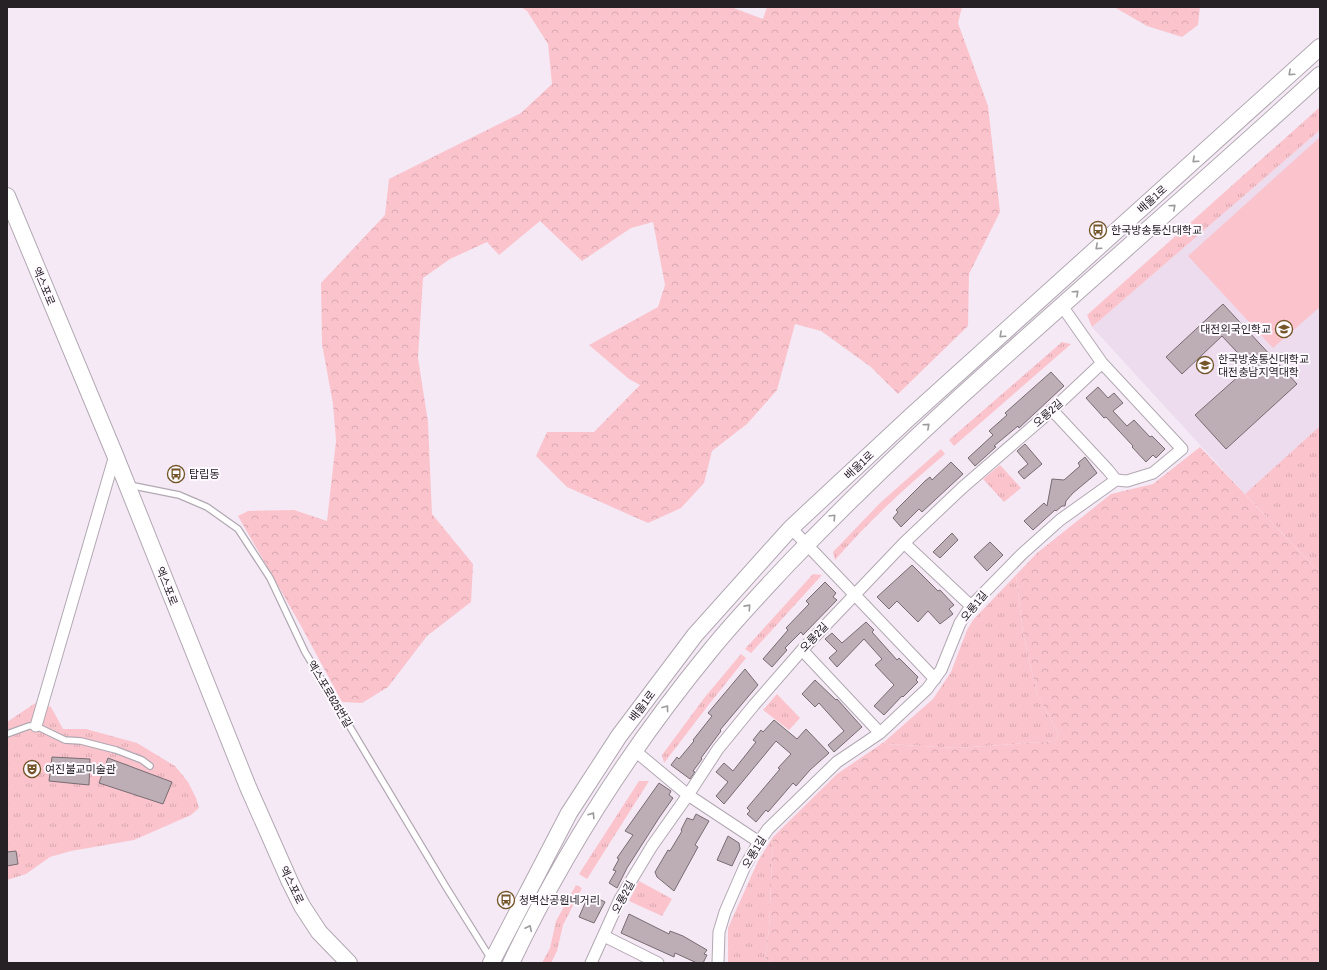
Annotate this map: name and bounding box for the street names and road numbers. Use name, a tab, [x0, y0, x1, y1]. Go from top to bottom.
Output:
street label: 배울1로	[1134, 182, 1170, 216]
street label: 엑스포로	[30, 265, 58, 307]
street label: 오룡2길	[1030, 396, 1066, 430]
street label: 배울1로	[841, 448, 877, 482]
street label: 엑스포로	[153, 565, 181, 607]
street label: 오룡1길	[957, 588, 991, 624]
street label: 오룡2길	[797, 619, 831, 655]
street label: 엑스포로625번길	[304, 658, 356, 730]
street label: 배울1로	[626, 688, 658, 724]
street label: 오룡1길	[739, 833, 769, 871]
street label: 엑스포로	[277, 864, 307, 906]
street label: 오룡2길	[609, 878, 637, 916]

